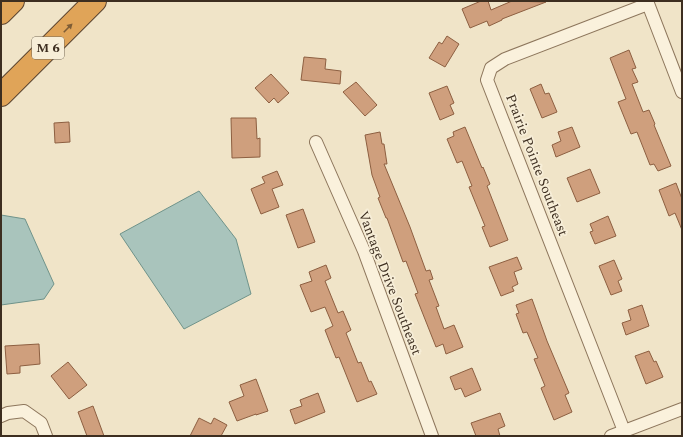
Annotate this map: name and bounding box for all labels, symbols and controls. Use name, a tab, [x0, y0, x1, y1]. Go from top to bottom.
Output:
one-way arrow	[63, 23, 73, 33]
road number: M 6	[32, 37, 64, 59]
street label: Prairie Pointe Southeast	[500, 91, 574, 239]
street label: Vantage Drive Southeast	[353, 208, 427, 358]

